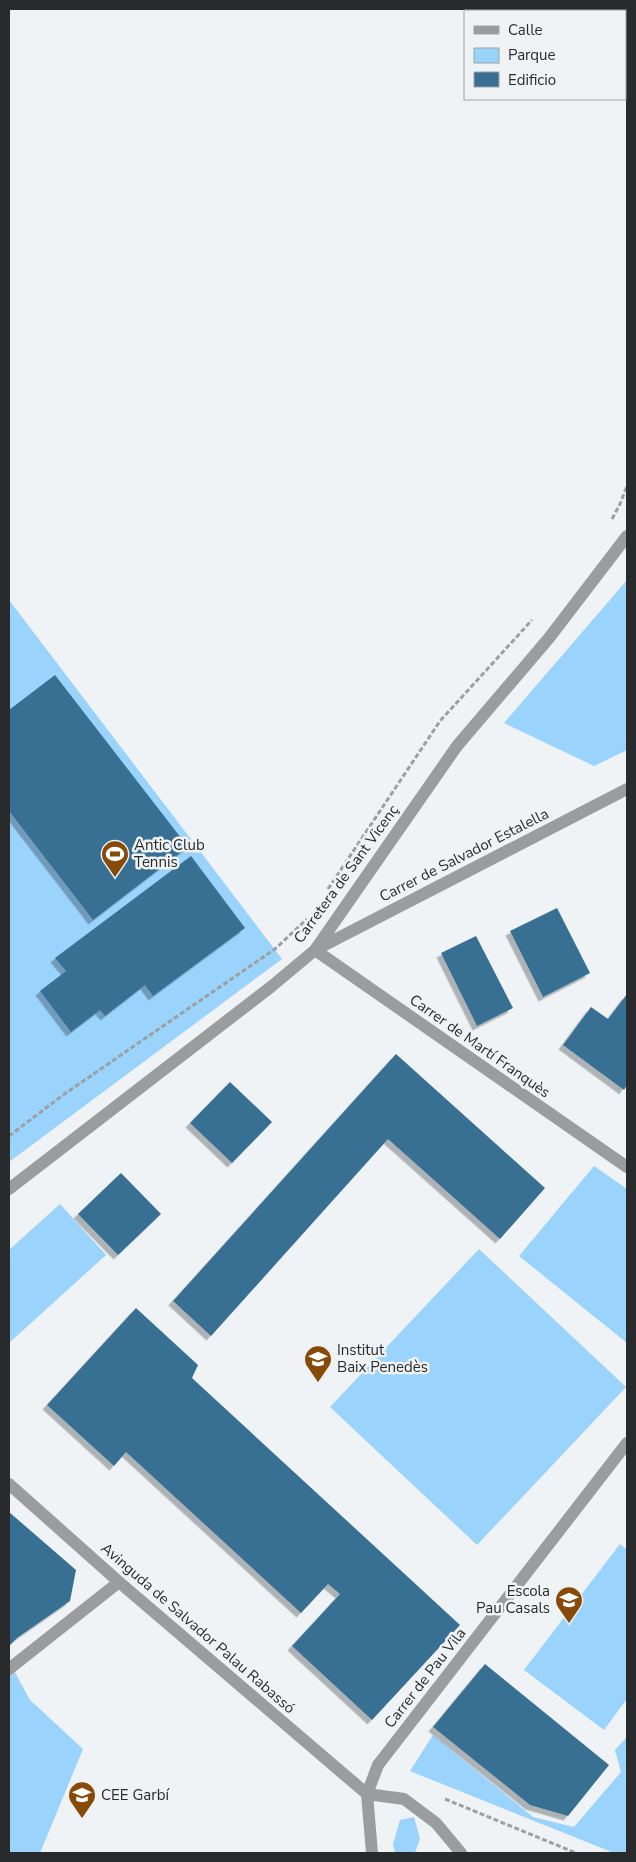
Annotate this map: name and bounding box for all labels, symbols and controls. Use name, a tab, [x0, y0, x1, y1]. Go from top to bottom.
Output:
legend	[464, 10, 626, 100]
text: Calle	[508, 20, 543, 40]
text: Parque	[508, 45, 556, 65]
text: Edificio	[508, 70, 556, 90]
street label: Carretera de Sant Vicenç	[289, 801, 403, 947]
street label: Carrer de Salvador Estalella	[376, 803, 552, 907]
place label: Antic Club Tennis	[134, 835, 205, 872]
sports icon: Antic Club Tennis	[100, 839, 130, 878]
street label: Carrer de Martí Franquès	[406, 990, 554, 1102]
place label: Institut Baix Penedès	[337, 1340, 428, 1377]
school or university icon: Institut Baix Penedès	[303, 1344, 333, 1383]
street label: Avinguda de Salvador Palau Rabassó	[97, 1538, 299, 1718]
place label: Escola Pau Casals	[476, 1581, 550, 1618]
school or university icon: Escola Pau Casals	[554, 1585, 584, 1624]
street label: Carrer de Pau Vila	[380, 1624, 470, 1732]
school or university icon: CEE Garbí	[67, 1780, 97, 1819]
place label: CEE Garbí	[101, 1785, 170, 1805]

